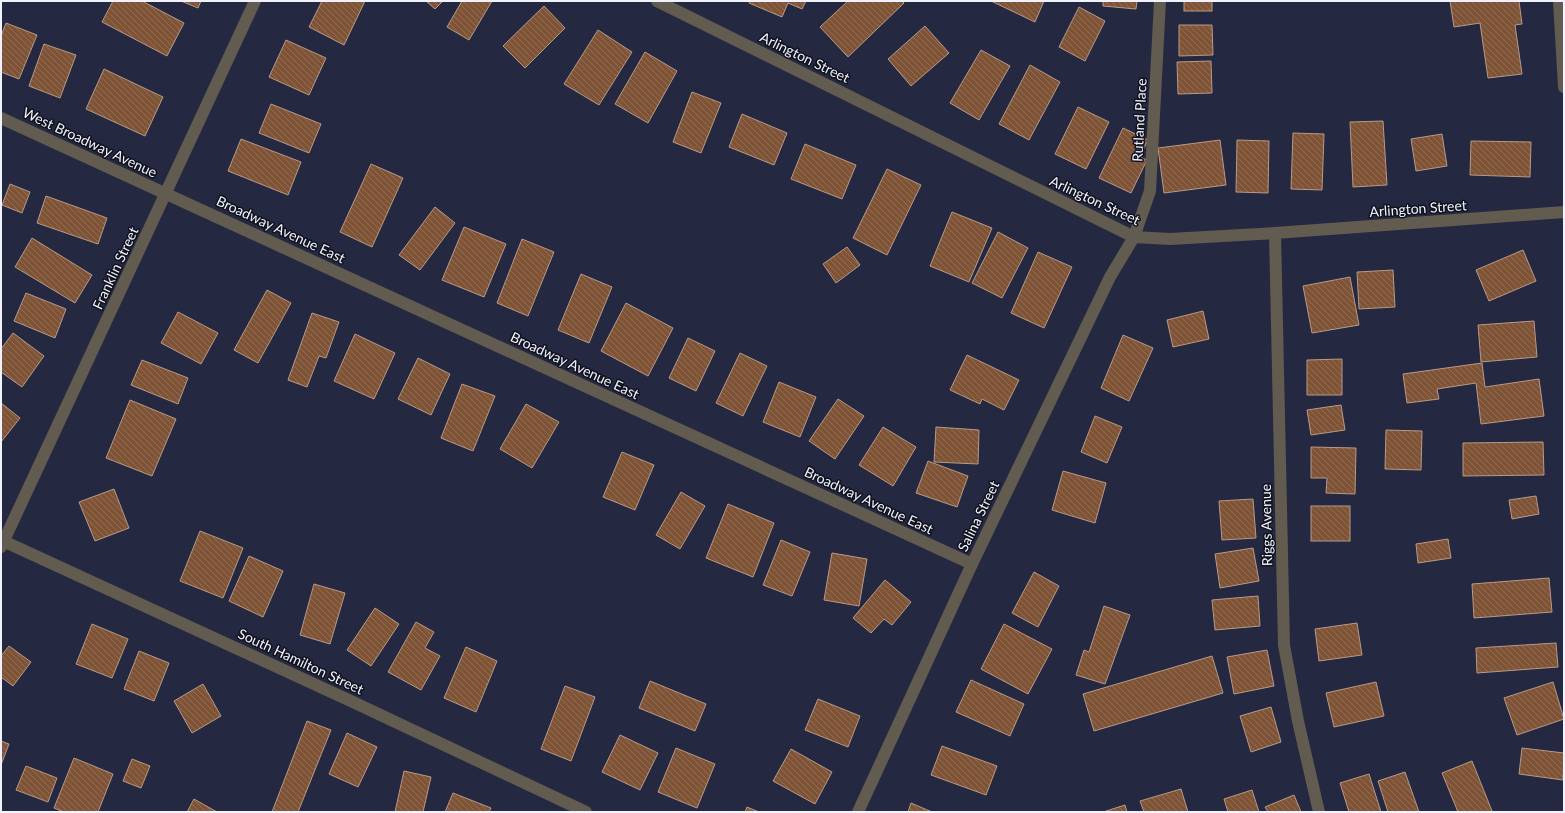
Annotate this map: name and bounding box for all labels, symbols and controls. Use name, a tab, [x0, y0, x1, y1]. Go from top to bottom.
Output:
street label: Arlington Street	[757, 28, 853, 86]
street label: Rutland Place	[1128, 78, 1150, 162]
street label: West Broadway Avenue	[20, 103, 160, 181]
street label: Arlington Street	[1047, 172, 1143, 228]
street label: Broadway Avenue East	[214, 192, 348, 266]
street label: Arlington Street	[1369, 196, 1467, 220]
street label: Franklin Street	[88, 224, 142, 312]
street label: Broadway Avenue East	[508, 328, 642, 402]
street label: Broadway Avenue East	[802, 463, 936, 537]
street label: Salina Street	[954, 478, 1002, 554]
street label: Riggs Avenue	[1257, 484, 1275, 566]
street label: South Hamilton Street	[236, 624, 366, 698]

